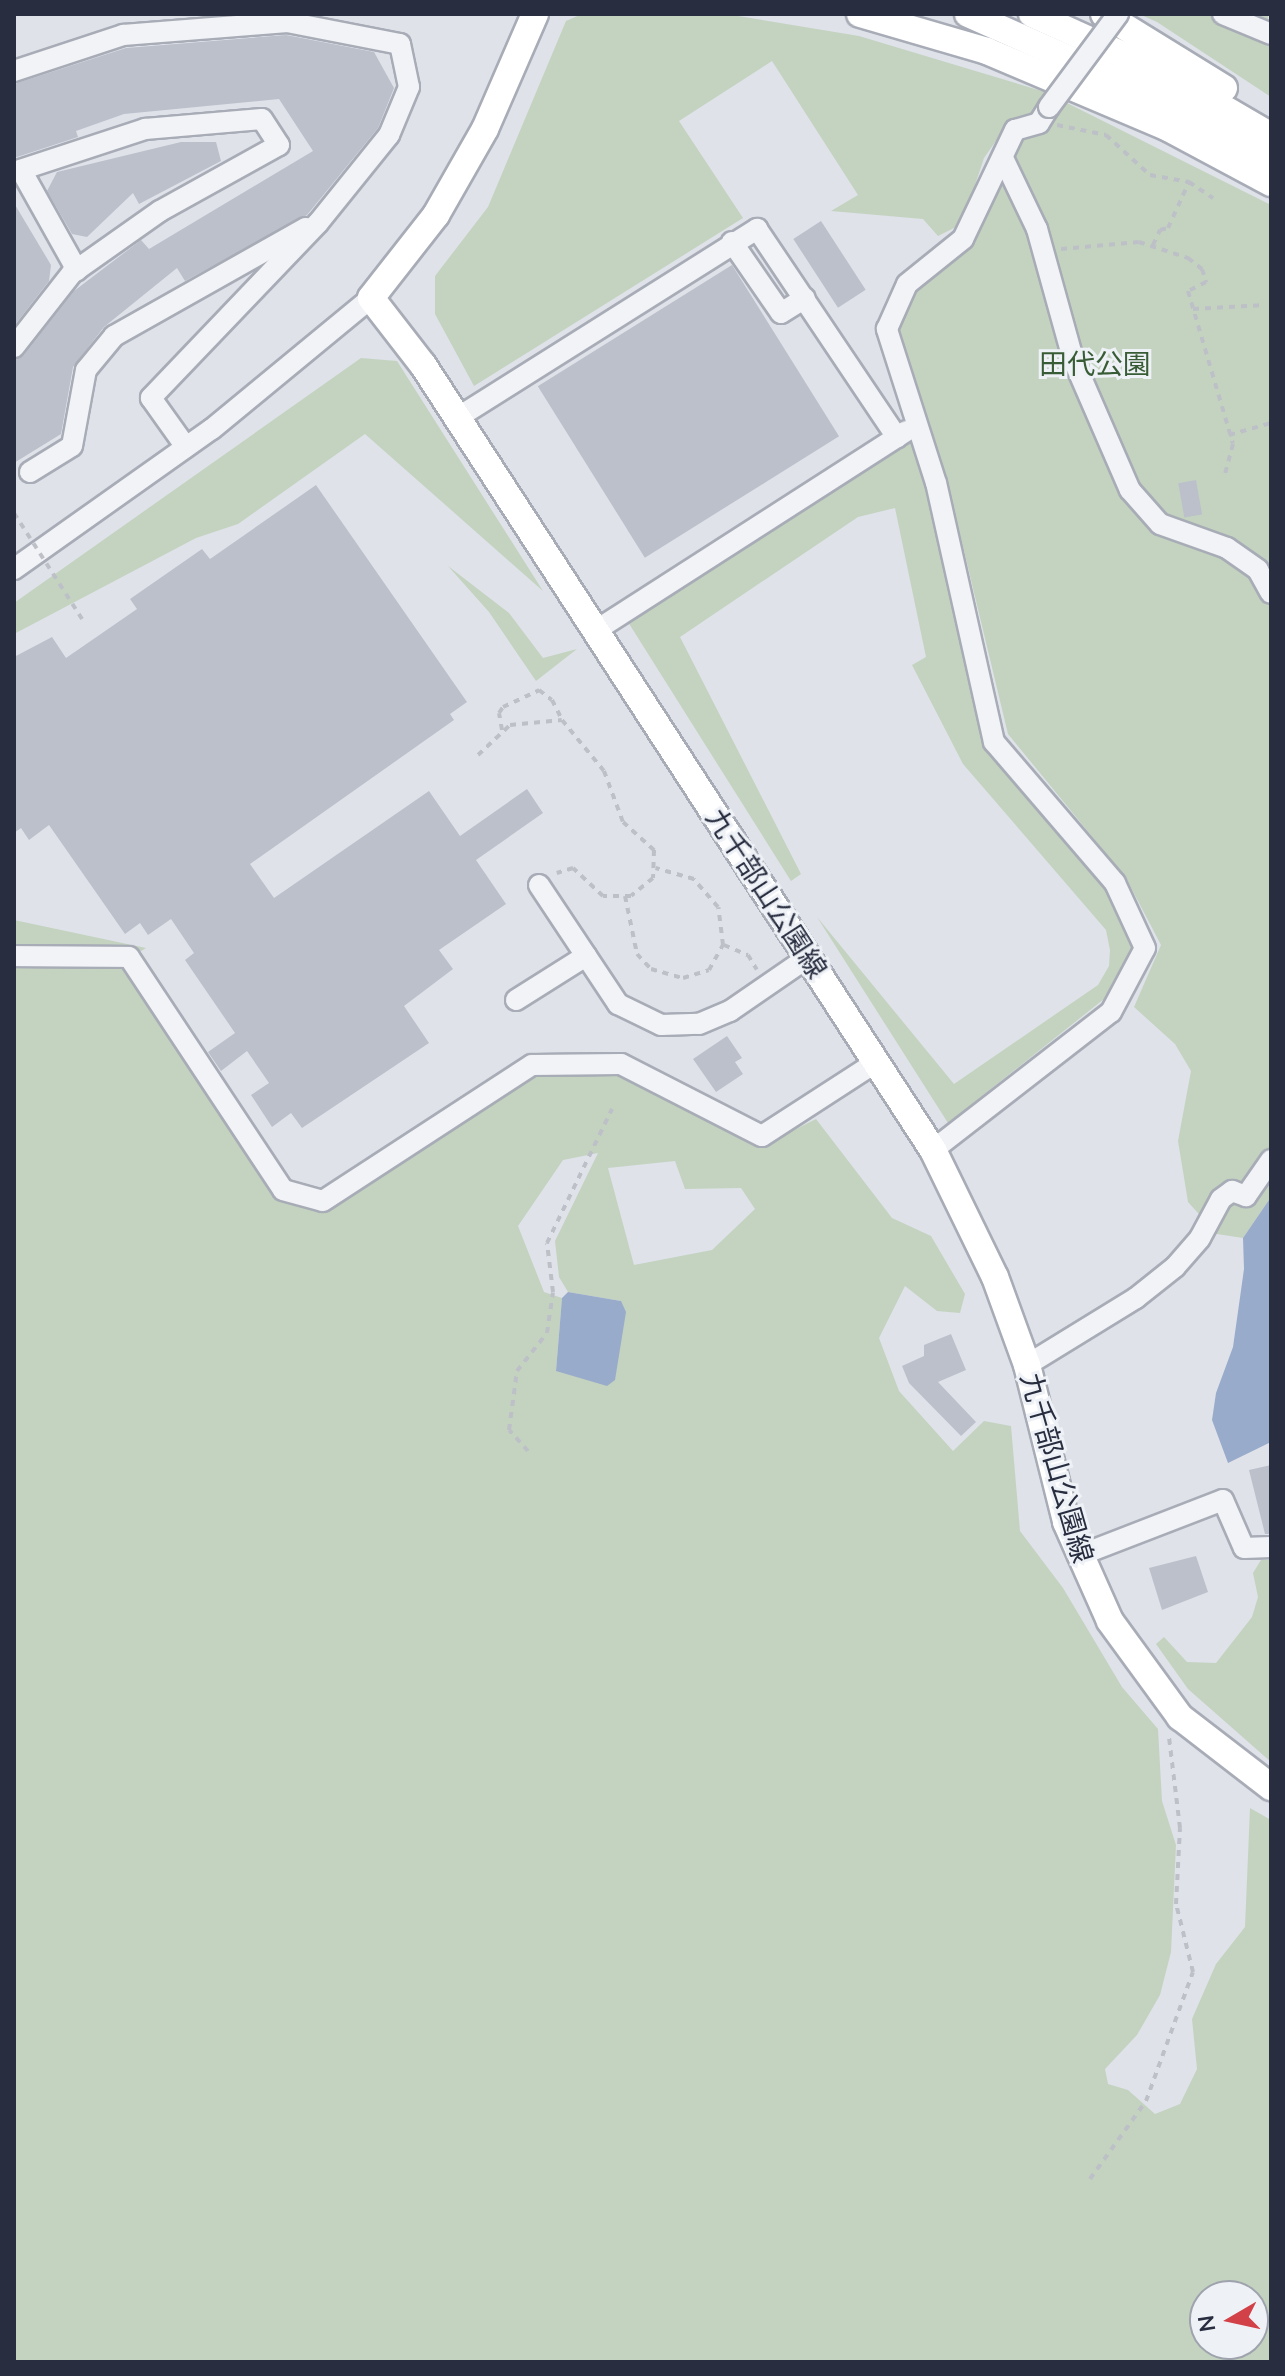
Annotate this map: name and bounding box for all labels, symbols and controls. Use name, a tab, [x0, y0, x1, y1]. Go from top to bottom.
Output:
park label: 田代公園	[1039, 348, 1151, 382]
street label: 九千部山公園線	[699, 803, 833, 985]
street label: 九千部山公園線	[1013, 1369, 1099, 1567]
north arrow	[1189, 2280, 1269, 2360]
text: N	[1191, 2313, 1223, 2334]

